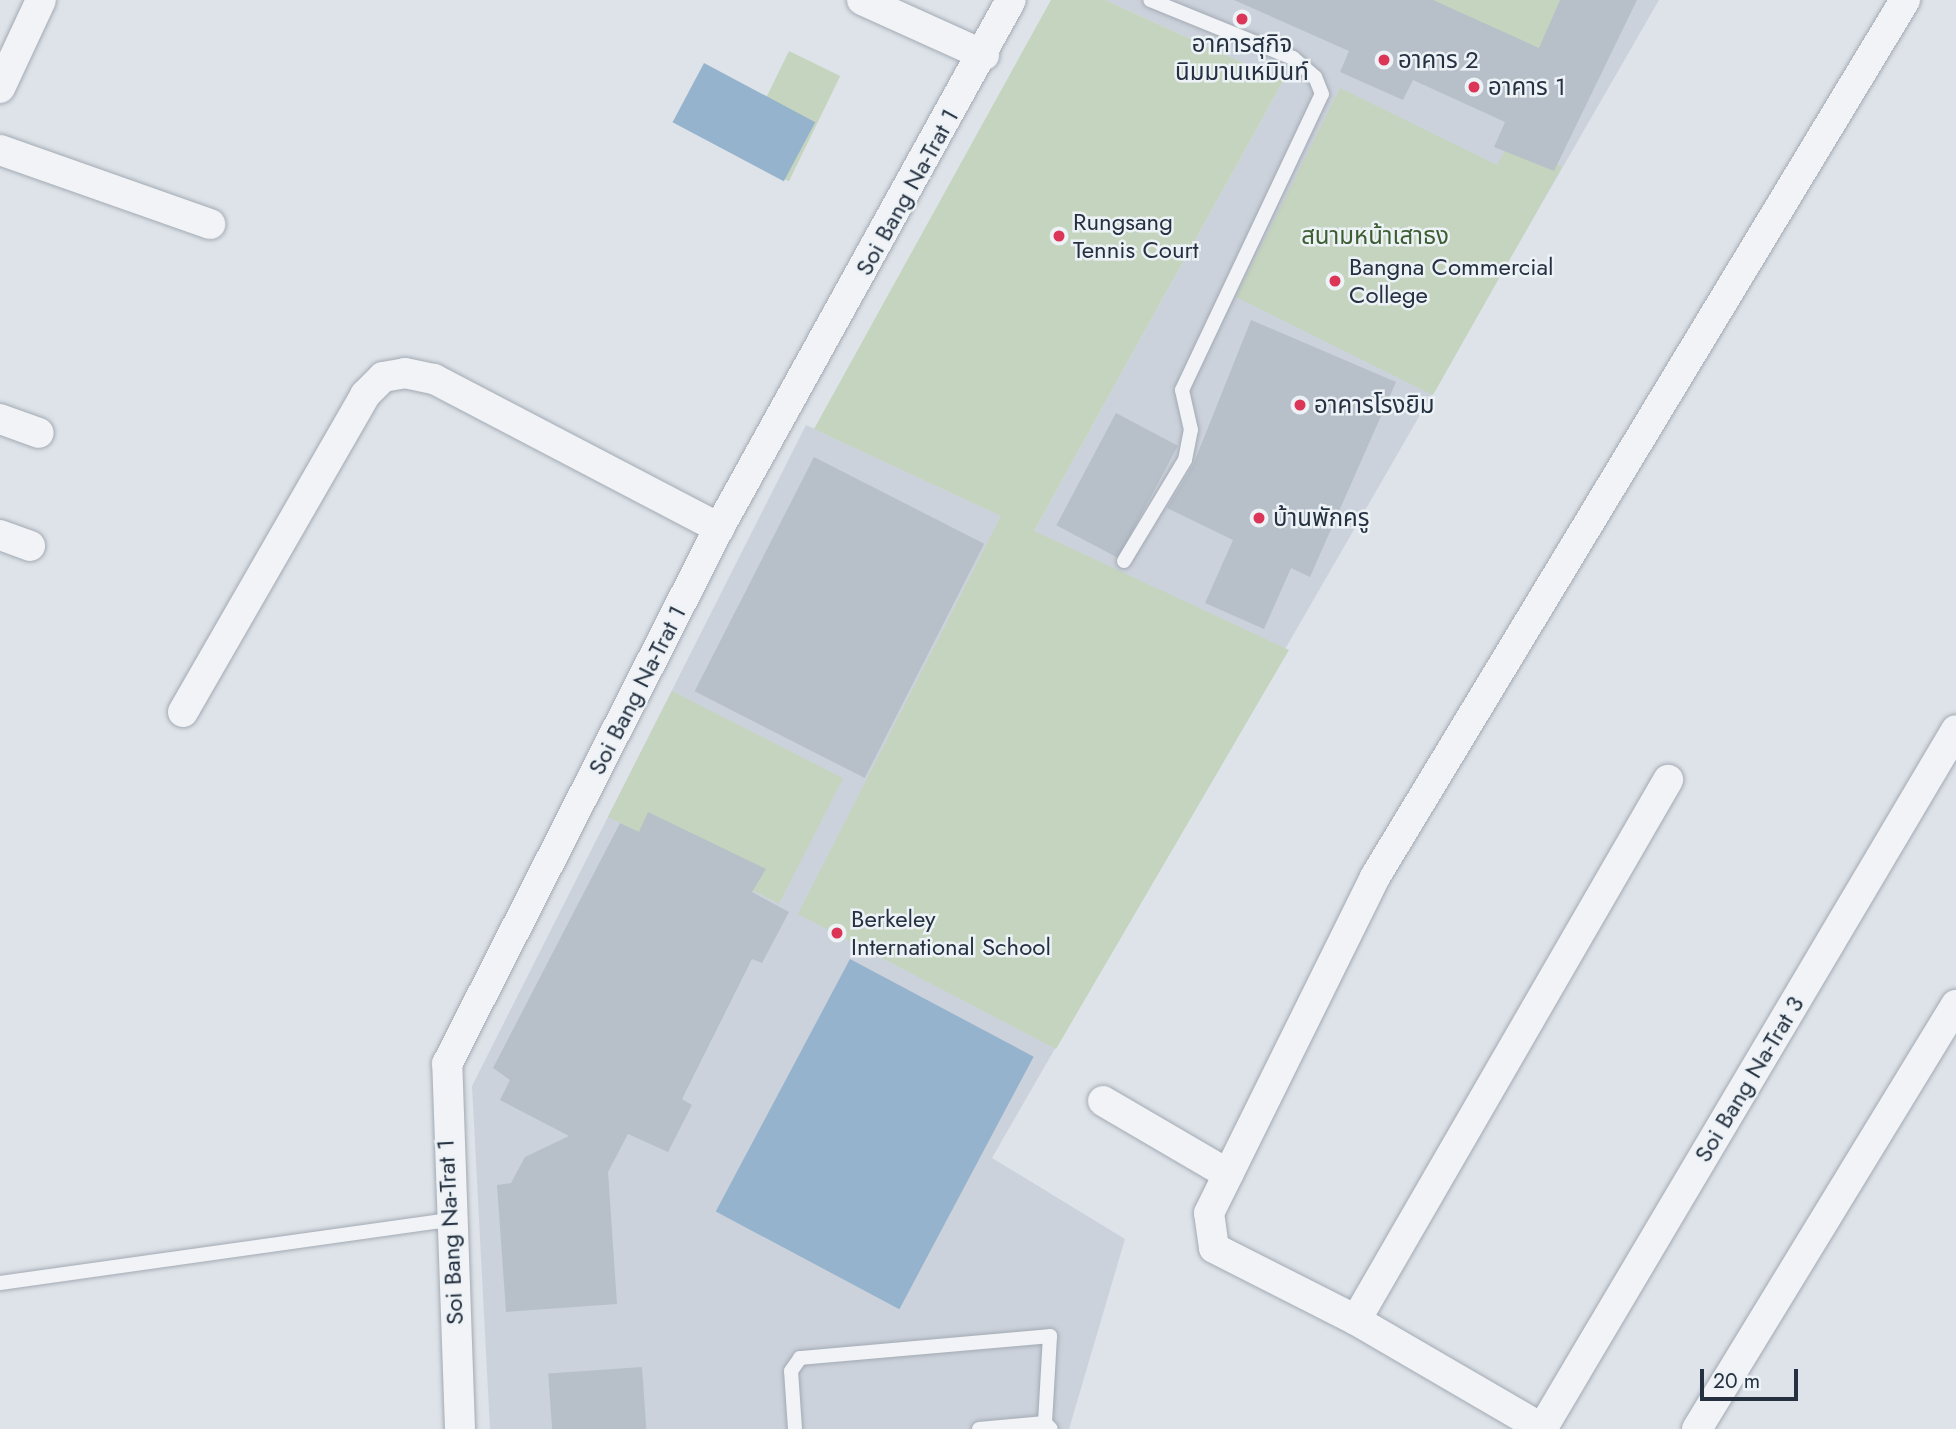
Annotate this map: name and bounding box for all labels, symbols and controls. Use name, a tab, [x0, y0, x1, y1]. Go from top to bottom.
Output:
marker: อาคารสุกิจ นิมมานเหมินท์	[1234, 11, 1250, 27]
place label: อาคารสุกิจ นิมมานเหมินท์	[1175, 30, 1309, 86]
place label: อาคาร 2	[1398, 46, 1479, 74]
marker: อาคาร 2	[1376, 52, 1392, 68]
place label: อาคาร 1	[1488, 73, 1566, 101]
marker: อาคาร 1	[1466, 79, 1482, 95]
street label: Soi Bang Na-Trat 1	[849, 104, 965, 280]
place label: Rungsang Tennis Court	[1073, 208, 1199, 264]
park label: สนามหน้าเสาธง	[1301, 222, 1449, 250]
marker: Rungsang Tennis Court	[1051, 228, 1067, 244]
place label: Bangna Commercial College	[1349, 253, 1554, 309]
marker: Bangna Commercial College	[1327, 273, 1343, 289]
place label: อาคารโรงยิม	[1314, 391, 1434, 419]
marker: อาคารโรงยิม	[1292, 397, 1308, 413]
place label: บ้านพักครู	[1273, 504, 1369, 532]
marker: บ้านพักครู	[1251, 510, 1267, 526]
street label: Soi Bang Na-Trat 1	[582, 601, 692, 779]
place label: Berkeley International School	[851, 905, 1051, 961]
marker: Berkeley International School	[829, 925, 845, 941]
street label: Soi Bang Na-Trat 3	[1688, 991, 1810, 1167]
street label: Soi Bang Na-Trat 1	[431, 1138, 469, 1326]
scale bar	[1704, 1356, 1802, 1400]
text: 20 m	[1713, 1366, 1760, 1396]

